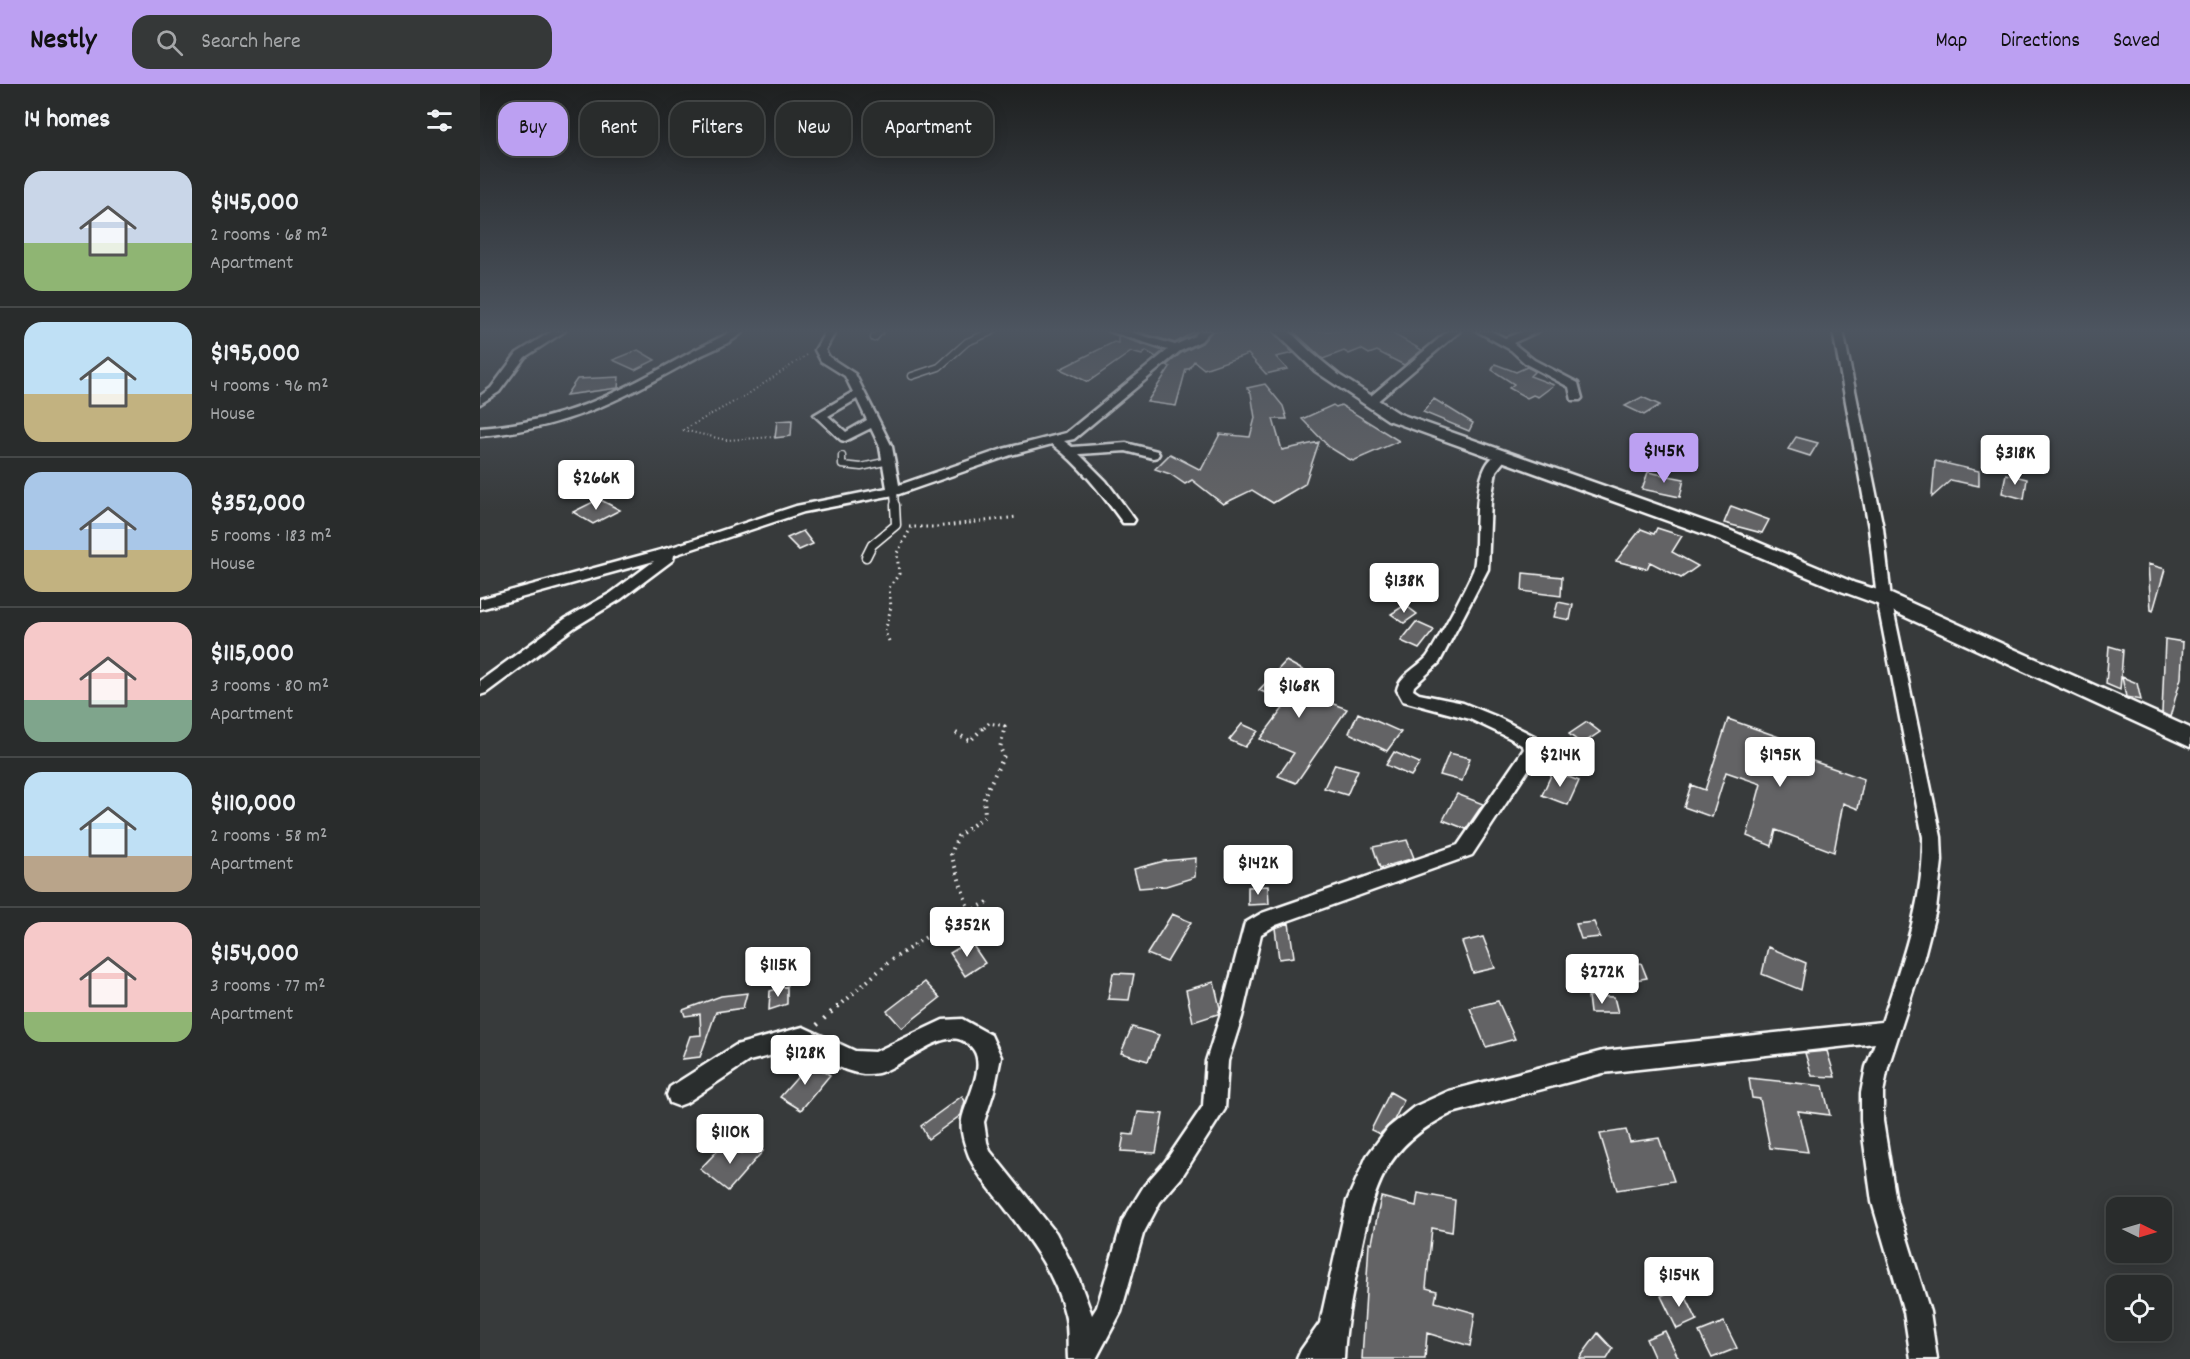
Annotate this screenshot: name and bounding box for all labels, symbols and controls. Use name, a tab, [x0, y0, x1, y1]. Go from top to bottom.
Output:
search box	[132, 15, 552, 69]
text: Nestly	[30, 22, 96, 62]
icon: search	[153, 26, 186, 59]
text: Search here	[201, 27, 301, 58]
text: Map	[1936, 27, 1967, 57]
text: Directions	[2000, 27, 2080, 57]
text: Saved	[2113, 27, 2160, 57]
text: 14 homes	[24, 102, 110, 139]
chip: Buy	[498, 102, 568, 156]
chip: Rent	[580, 102, 658, 156]
chip: Filters	[670, 102, 764, 156]
chip: New	[776, 102, 851, 156]
chip: Apartment	[863, 102, 993, 156]
icon: filters	[423, 104, 456, 137]
text: $145,000	[210, 185, 299, 222]
icon: home	[72, 195, 144, 267]
text: 2 rooms · 68 m²	[210, 222, 328, 250]
text: Apartment	[210, 250, 293, 278]
text: $195,000	[210, 336, 300, 373]
icon: home	[72, 346, 144, 418]
text: 4 rooms · 96 m²	[210, 373, 329, 401]
text: House	[210, 401, 255, 429]
pin: $145K	[1622, 433, 1706, 484]
pin: $318K	[1973, 435, 2057, 486]
text: $145K	[1643, 438, 1685, 466]
text: $318K	[1995, 440, 2035, 468]
pin: $266K	[554, 460, 638, 511]
text: $266K	[572, 465, 620, 493]
text: $352,000	[210, 486, 306, 523]
icon: home	[72, 496, 144, 568]
text: 5 rooms · 183 m²	[210, 523, 332, 551]
text: House	[210, 551, 255, 579]
pin: $138K	[1362, 563, 1446, 614]
text: $138K	[1384, 568, 1424, 596]
text: $115,000	[210, 636, 294, 673]
icon: home	[72, 646, 144, 718]
pin: $168K	[1257, 668, 1341, 719]
text: 3 rooms · 80 m²	[210, 673, 329, 701]
text: $168K	[1278, 673, 1320, 701]
text: Apartment	[210, 701, 293, 729]
pin: $214K	[1518, 737, 1602, 788]
pin: $195K	[1738, 737, 1822, 788]
text: $214K	[1540, 742, 1580, 770]
text: $195K	[1759, 742, 1801, 770]
text: $110,000	[210, 786, 296, 823]
icon: home	[72, 796, 144, 868]
text: 2 rooms · 58 m²	[210, 823, 327, 851]
pin: $142K	[1216, 845, 1300, 896]
text: $142K	[1238, 850, 1278, 878]
text: Apartment	[210, 851, 293, 879]
pin: $352K	[925, 907, 1009, 958]
text: $352K	[944, 912, 990, 940]
text: $154,000	[210, 936, 299, 973]
icon: home	[72, 946, 144, 1018]
pin: $115K	[736, 947, 820, 998]
text: $115K	[759, 952, 797, 980]
pin: $272K	[1560, 954, 1644, 1005]
text: $272K	[1580, 959, 1624, 987]
text: 3 rooms · 77 m²	[210, 973, 326, 1001]
text: Apartment	[210, 1001, 293, 1029]
pin: $128K	[763, 1035, 847, 1086]
text: $128K	[785, 1040, 825, 1068]
pin: $110K	[688, 1114, 772, 1165]
text: $110K	[710, 1119, 750, 1147]
north arrow	[2106, 1197, 2172, 1263]
map controls	[2106, 1197, 2172, 1341]
pin: $154K	[1637, 1257, 1721, 1308]
text: $154K	[1658, 1262, 1700, 1290]
button: locate	[2106, 1275, 2172, 1341]

